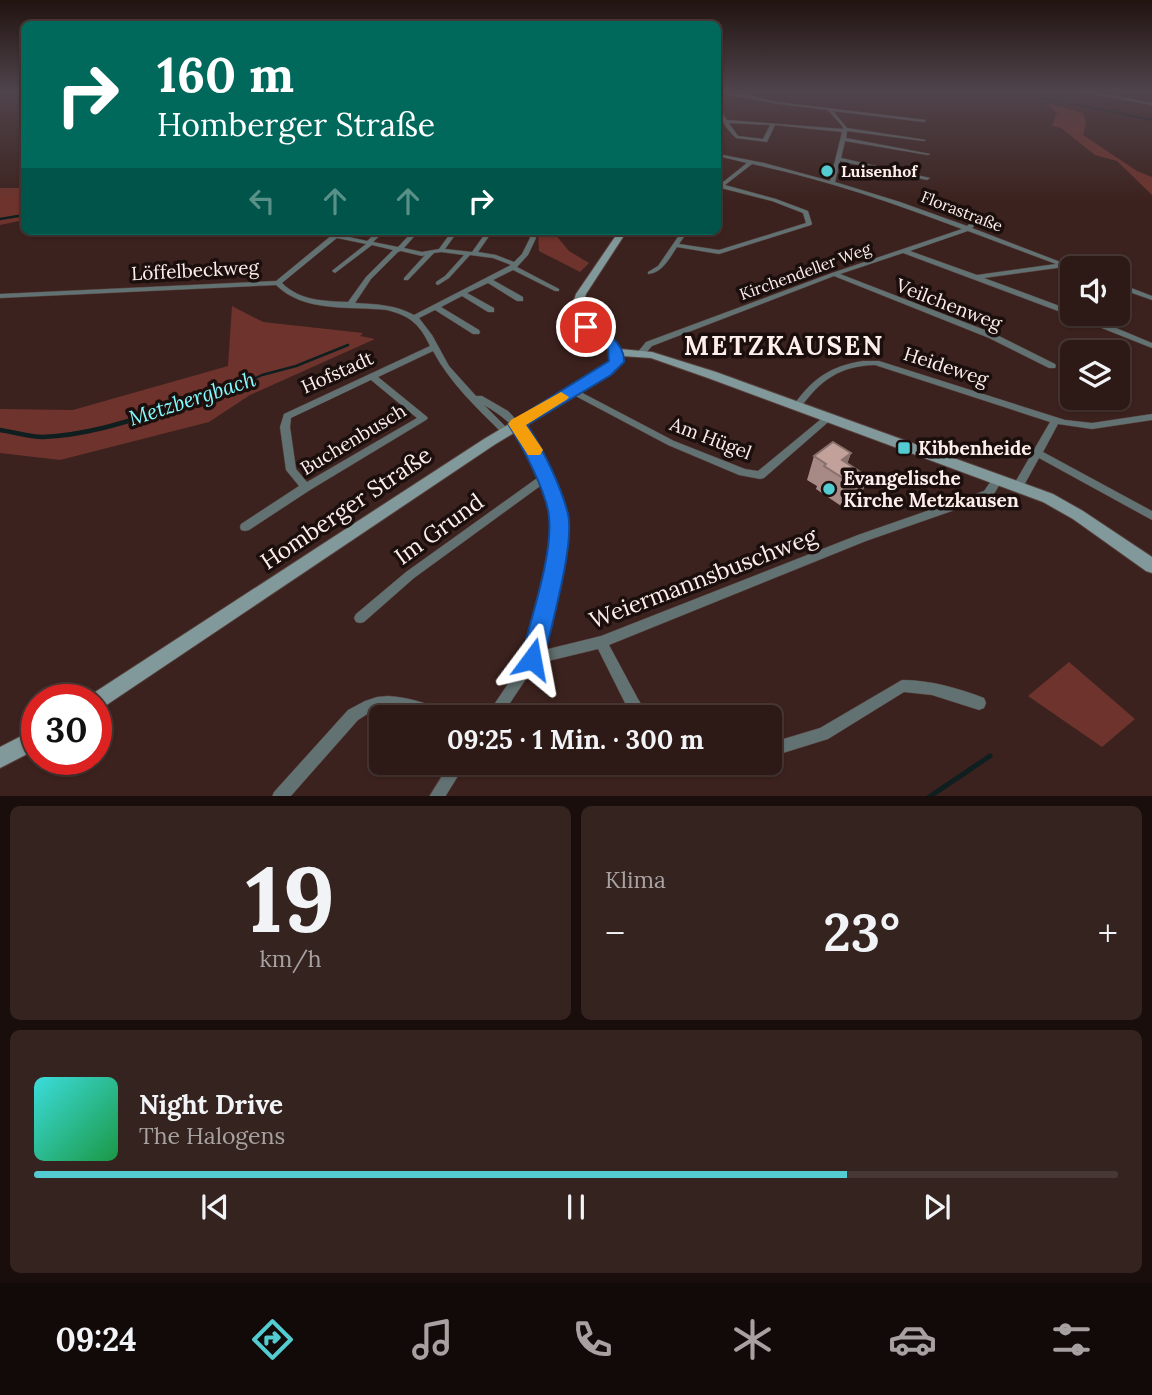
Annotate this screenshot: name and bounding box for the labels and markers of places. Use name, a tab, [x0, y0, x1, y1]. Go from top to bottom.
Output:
place label: Luisenhof	[841, 161, 918, 181]
marker: Luisenhof	[819, 163, 835, 179]
pin	[556, 297, 616, 357]
place label: Kibbenheide	[918, 436, 1032, 460]
marker: Kibbenheide	[896, 440, 912, 456]
place label: Evangelische Kirche Metzkausen	[843, 466, 1019, 512]
marker: Evangelische Kirche Metzkausen	[821, 481, 837, 497]

